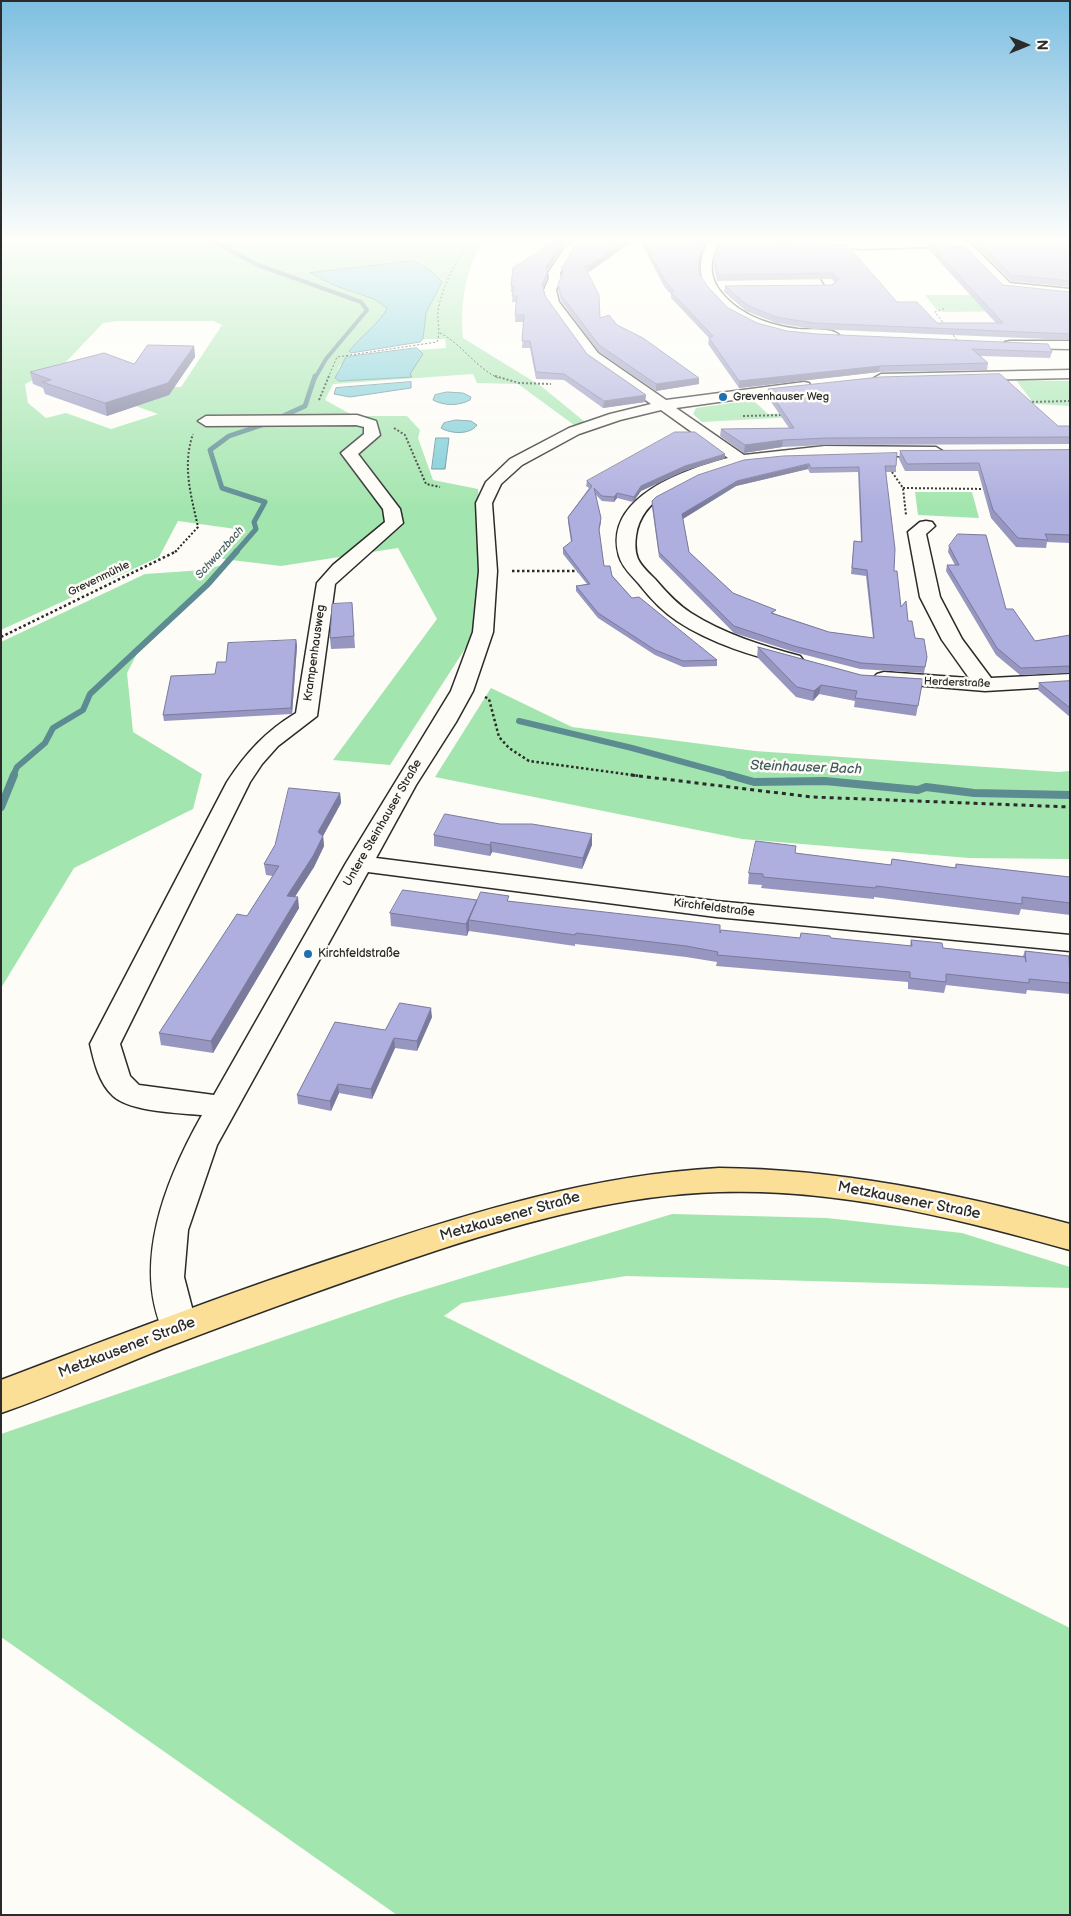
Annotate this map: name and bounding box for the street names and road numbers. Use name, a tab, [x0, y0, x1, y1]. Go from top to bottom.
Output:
street label: Grevenmühle	[66, 558, 132, 600]
street label: Krampenhausweg	[301, 604, 329, 702]
street label: Herderstraße	[924, 675, 990, 691]
street label: Untere Steinhauser Straße	[341, 757, 425, 889]
street label: Kirchfeldstraße	[672, 896, 756, 920]
street label: Metzkausener Straße	[836, 1178, 982, 1224]
street label: Metzkausener Straße	[438, 1188, 582, 1246]
street label: Metzkausener Straße	[56, 1314, 198, 1382]

